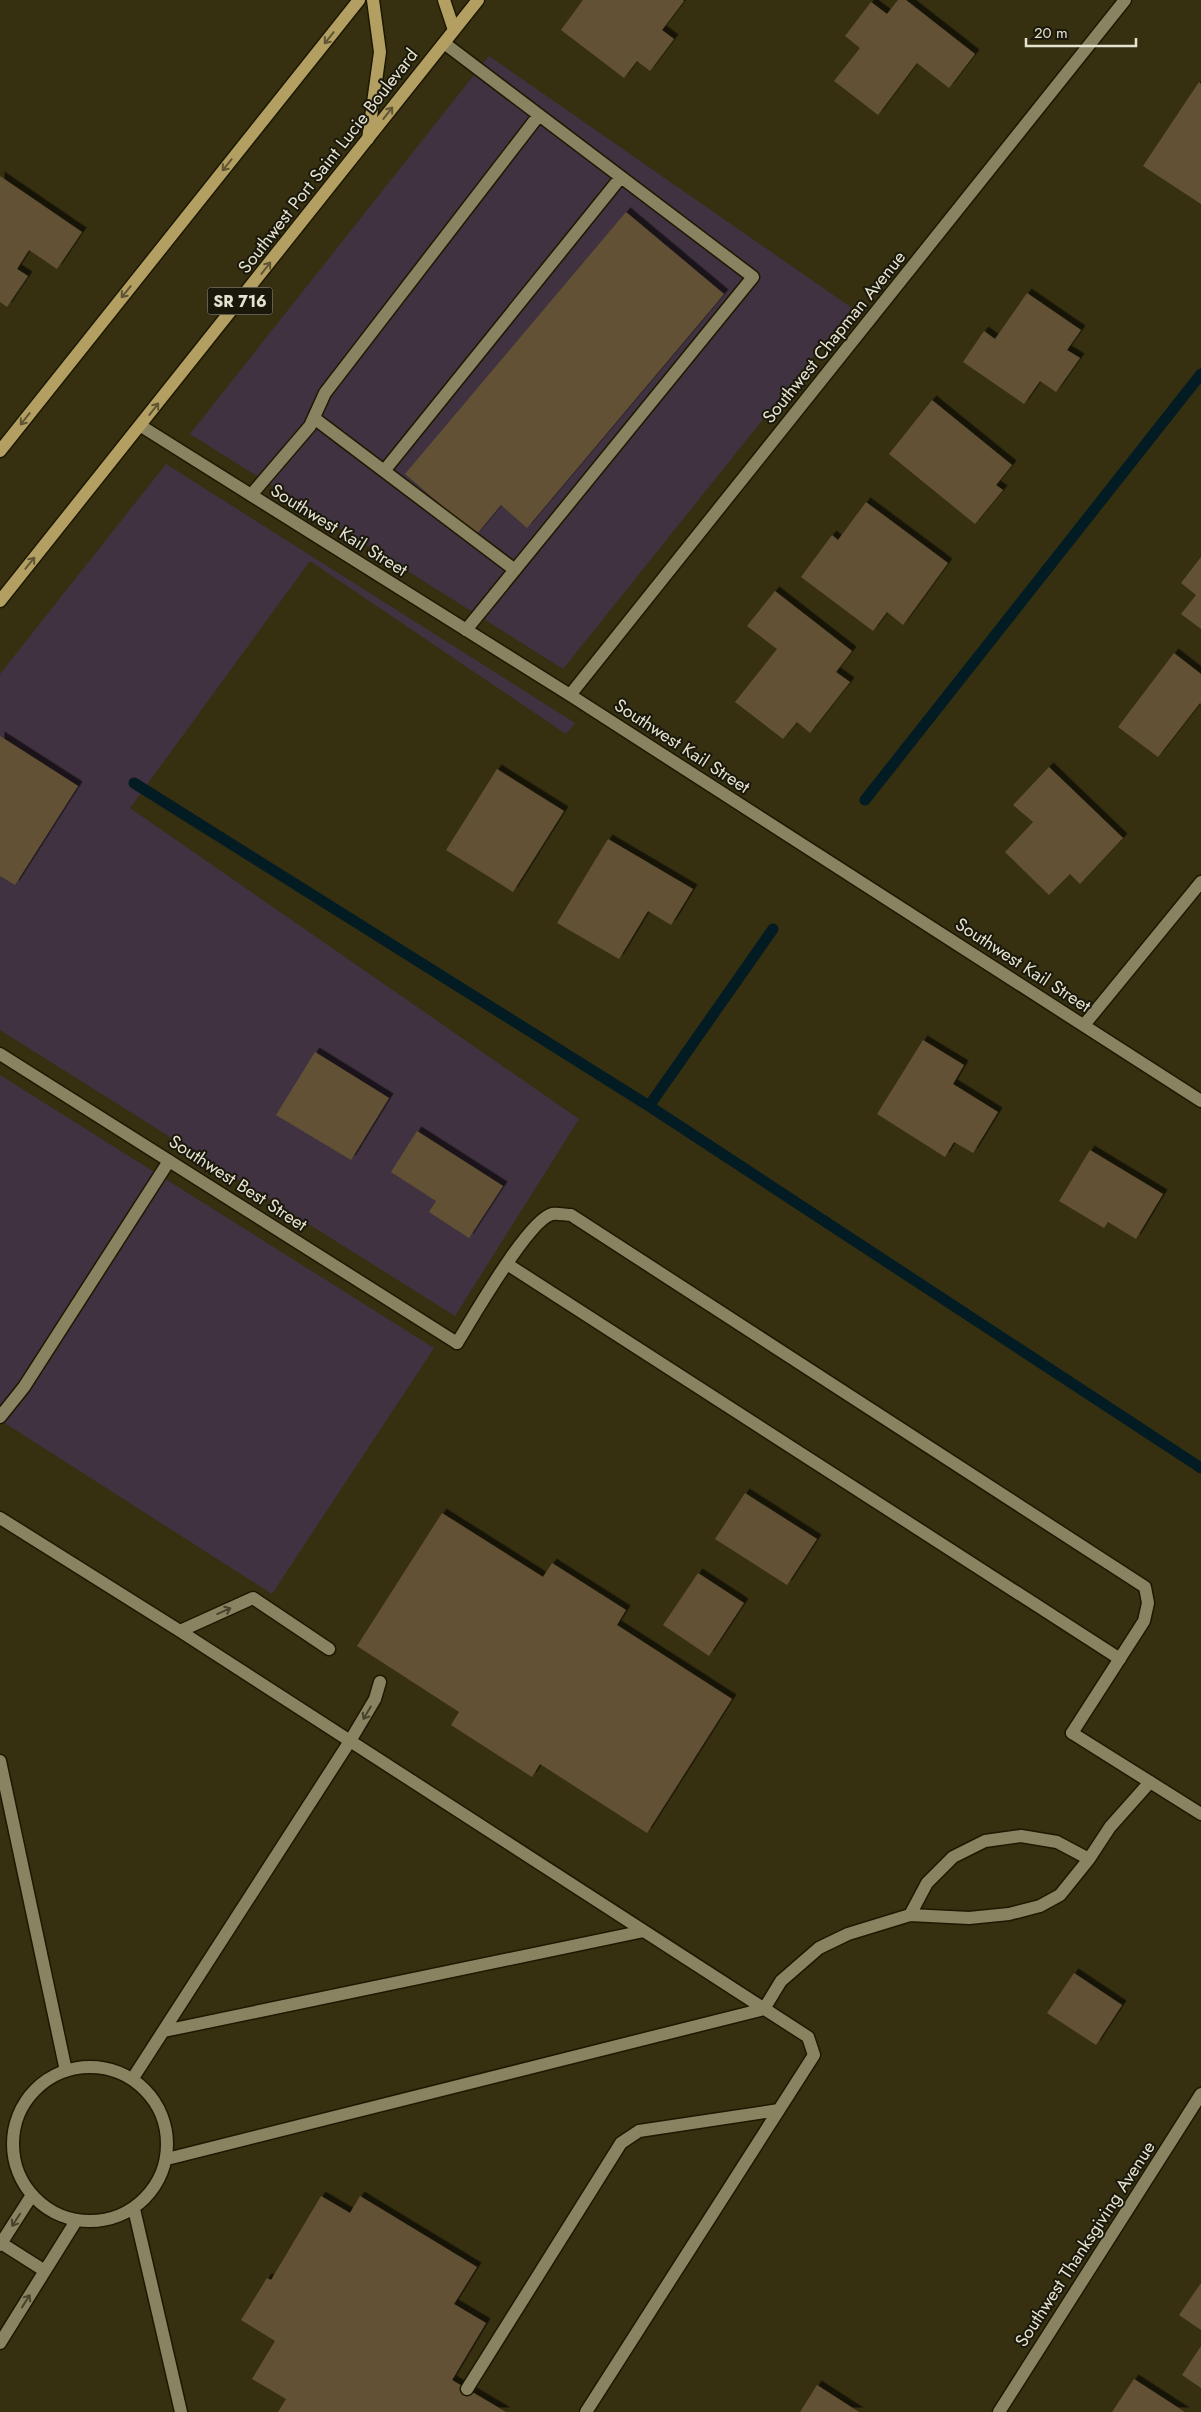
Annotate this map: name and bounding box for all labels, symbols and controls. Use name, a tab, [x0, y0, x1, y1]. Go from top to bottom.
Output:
scale bar	[1026, 15, 1136, 47]
text: 20 m	[1034, 22, 1068, 44]
one-way arrow	[323, 31, 334, 44]
street label: Southwest Port Saint Lucie Boulevard	[232, 43, 424, 279]
one-way arrow	[383, 107, 394, 120]
one-way arrow	[222, 158, 233, 171]
street label: Southwest Chapman Avenue	[756, 245, 912, 429]
one-way arrow	[260, 262, 271, 275]
one-way arrow	[120, 285, 131, 298]
road number: SR 716	[208, 288, 272, 314]
one-way arrow	[149, 402, 159, 416]
one-way arrow	[19, 412, 30, 425]
street label: Southwest Kail Street	[266, 477, 413, 583]
one-way arrow	[25, 557, 36, 570]
street label: Southwest Kail Street	[609, 692, 755, 800]
street label: Southwest Kail Street	[950, 911, 1096, 1019]
street label: Southwest Best Street	[164, 1128, 313, 1238]
one-way arrow	[216, 1606, 231, 1616]
one-way arrow	[362, 1705, 372, 1719]
street label: Southwest Thanksgiving Avenue	[1009, 2136, 1161, 2352]
one-way arrow	[11, 2213, 21, 2227]
one-way arrow	[21, 2295, 31, 2309]

